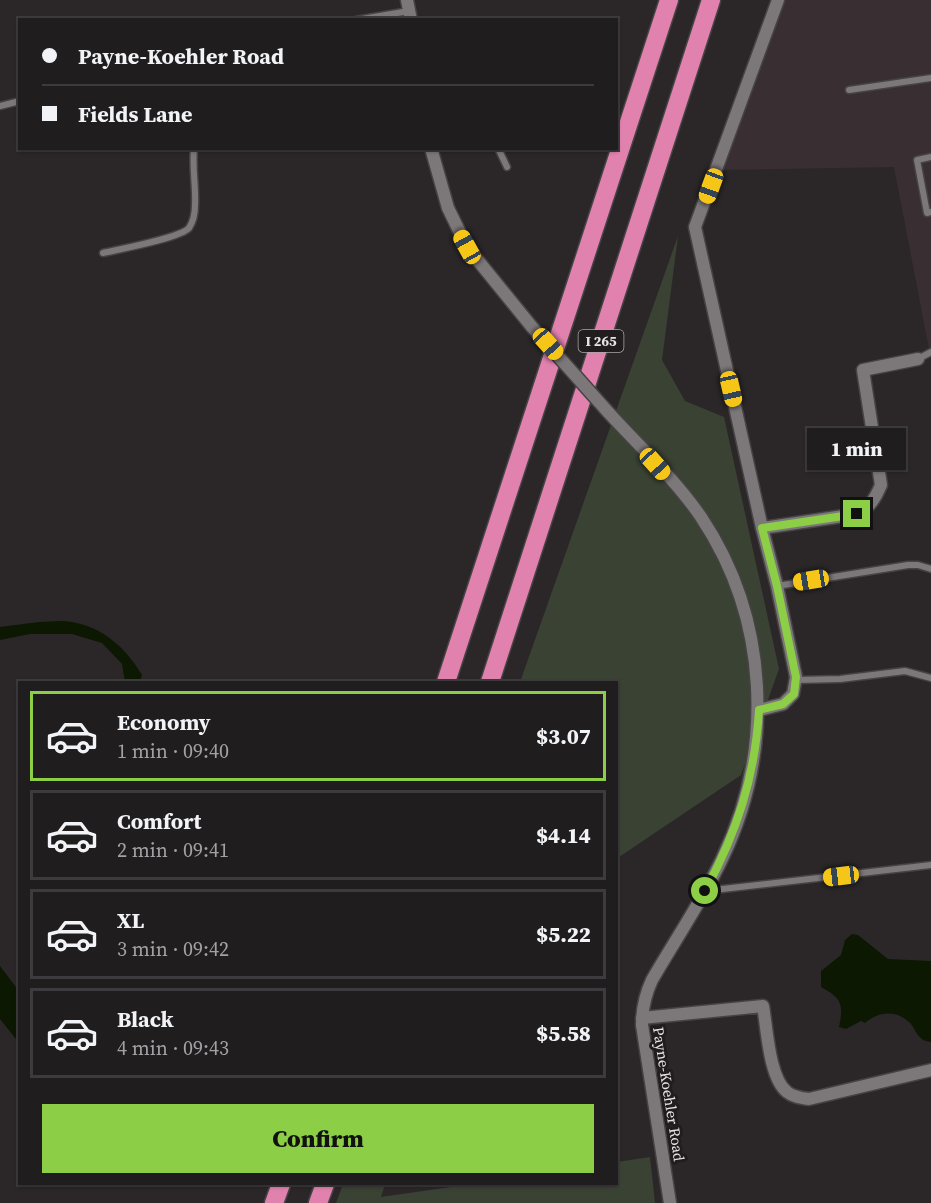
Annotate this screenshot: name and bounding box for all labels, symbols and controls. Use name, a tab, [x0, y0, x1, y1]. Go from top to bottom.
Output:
text: Payne-Koehler Road	[78, 41, 284, 71]
text: Fields Lane	[78, 99, 193, 129]
car	[696, 166, 726, 206]
car	[450, 227, 484, 267]
car	[529, 325, 567, 363]
road number: I 265	[578, 330, 624, 352]
car	[718, 369, 744, 409]
callout: 1 min	[808, 427, 906, 469]
text: 1 min	[830, 435, 883, 463]
car	[636, 445, 674, 483]
route end	[843, 500, 870, 527]
car	[792, 568, 830, 592]
text: Economy	[117, 707, 211, 737]
icon: car	[45, 709, 99, 763]
text: $3.07	[536, 721, 591, 751]
text: 1 min · 09:40	[117, 737, 229, 765]
text: Comfort	[117, 806, 201, 836]
icon: car	[45, 808, 99, 862]
text: $4.14	[536, 820, 591, 850]
text: 2 min · 09:41	[117, 836, 229, 864]
car	[822, 865, 860, 887]
route start	[691, 877, 718, 904]
text: XL	[117, 905, 144, 935]
icon: car	[45, 907, 99, 961]
text: $5.22	[536, 919, 591, 949]
text: 3 min · 09:42	[117, 935, 229, 963]
text: Black	[117, 1004, 174, 1034]
icon: car	[45, 1006, 99, 1060]
text: $5.58	[536, 1018, 591, 1048]
street label: Payne-Koehler Road	[648, 1025, 690, 1163]
text: 4 min · 09:43	[117, 1034, 229, 1062]
button: Confirm	[42, 1104, 594, 1173]

